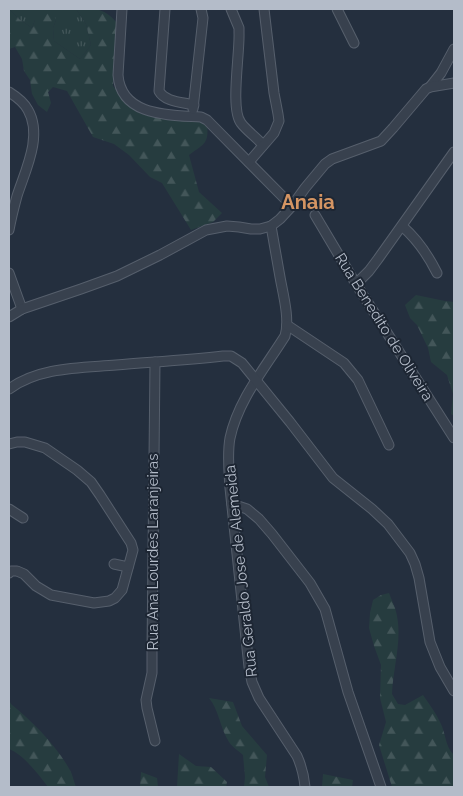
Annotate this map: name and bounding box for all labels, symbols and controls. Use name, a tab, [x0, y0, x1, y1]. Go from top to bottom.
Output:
district label: Anaia	[281, 190, 335, 214]
street label: Rua Benedito de Oliveira	[331, 250, 437, 404]
street label: Rua Ana Lourdes Laranjeiras	[144, 454, 162, 650]
street label: Rua Geraldo Jose de Alemeida	[221, 464, 261, 678]

